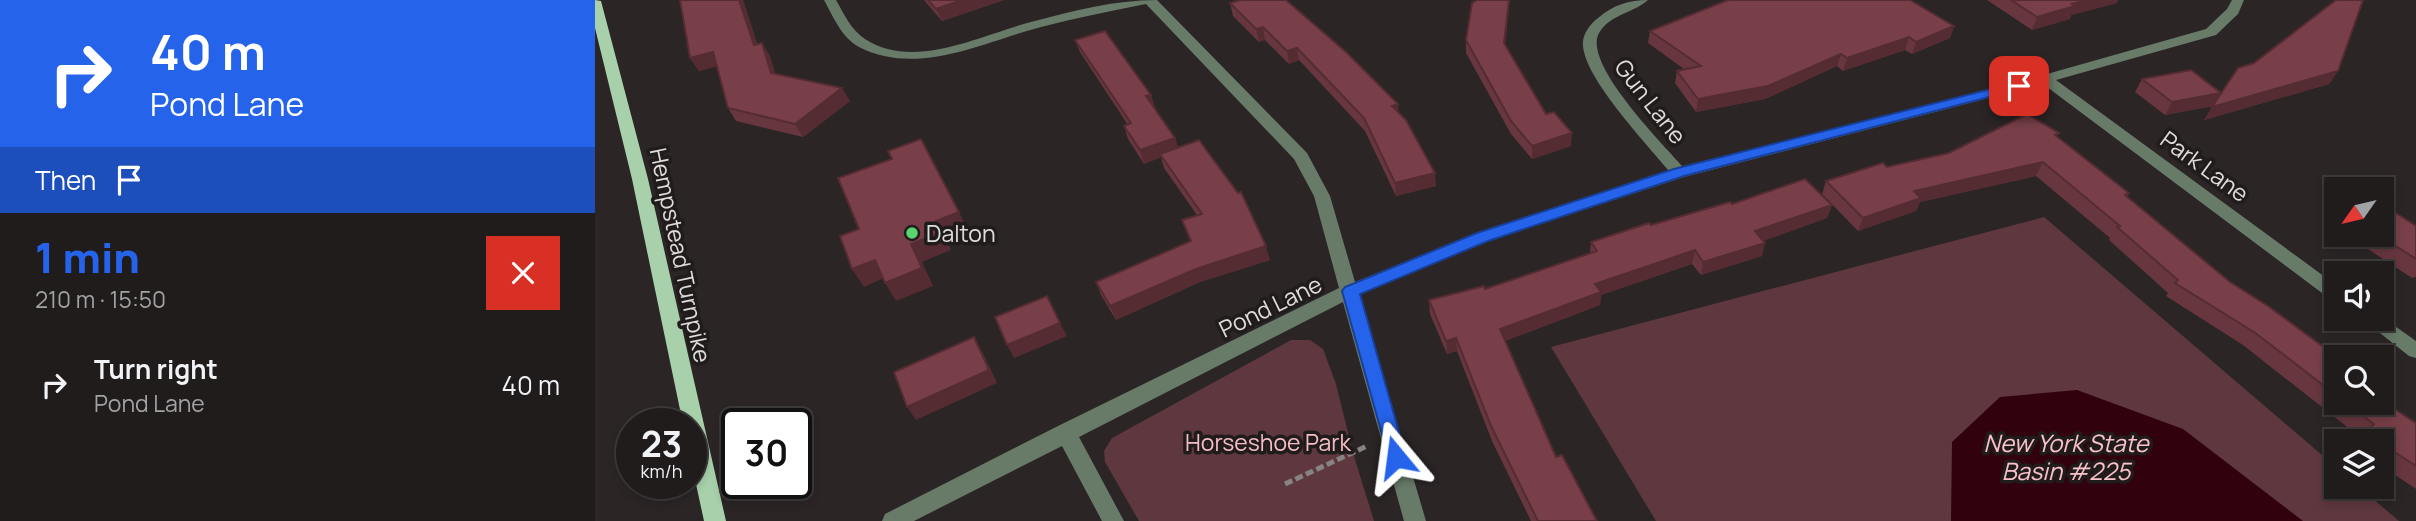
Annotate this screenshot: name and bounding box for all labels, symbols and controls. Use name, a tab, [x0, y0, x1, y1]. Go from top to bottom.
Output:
text: 40 m	[150, 18, 266, 85]
icon: right	[35, 28, 126, 119]
street label: Gun Lane	[1608, 52, 1694, 150]
pin	[1989, 56, 2049, 116]
icon: arrive	[2000, 67, 2038, 105]
text: Pond Lane	[150, 82, 304, 126]
street label: Park Lane	[2154, 123, 2256, 209]
street label: Hempstead Turnpike	[643, 145, 719, 365]
icon: arrive	[110, 161, 148, 199]
text: Then	[35, 162, 96, 198]
north arrow	[2324, 177, 2394, 247]
map controls	[2324, 177, 2394, 499]
place label: Dalton	[926, 217, 996, 249]
marker: Dalton	[904, 225, 920, 241]
text: 1 min	[35, 228, 140, 286]
button: close	[486, 236, 560, 310]
button: sound	[2324, 261, 2394, 331]
street label: Pond Lane	[1213, 267, 1327, 345]
text: 210 m · 15:50	[35, 283, 166, 315]
button: search	[2324, 345, 2394, 415]
text: Turn right	[94, 351, 218, 387]
icon: right	[35, 366, 73, 404]
text: 40 m	[502, 367, 560, 403]
text: Pond Lane	[94, 387, 205, 419]
speed limit sign: 30	[721, 408, 812, 499]
text: 23	[641, 420, 682, 468]
position arrow	[1359, 420, 1433, 494]
park label: Horseshoe Park	[1185, 426, 1352, 458]
water label: New York State Basin #225	[1983, 426, 2151, 487]
button: layers	[2324, 429, 2394, 499]
text: km/h	[641, 459, 682, 483]

